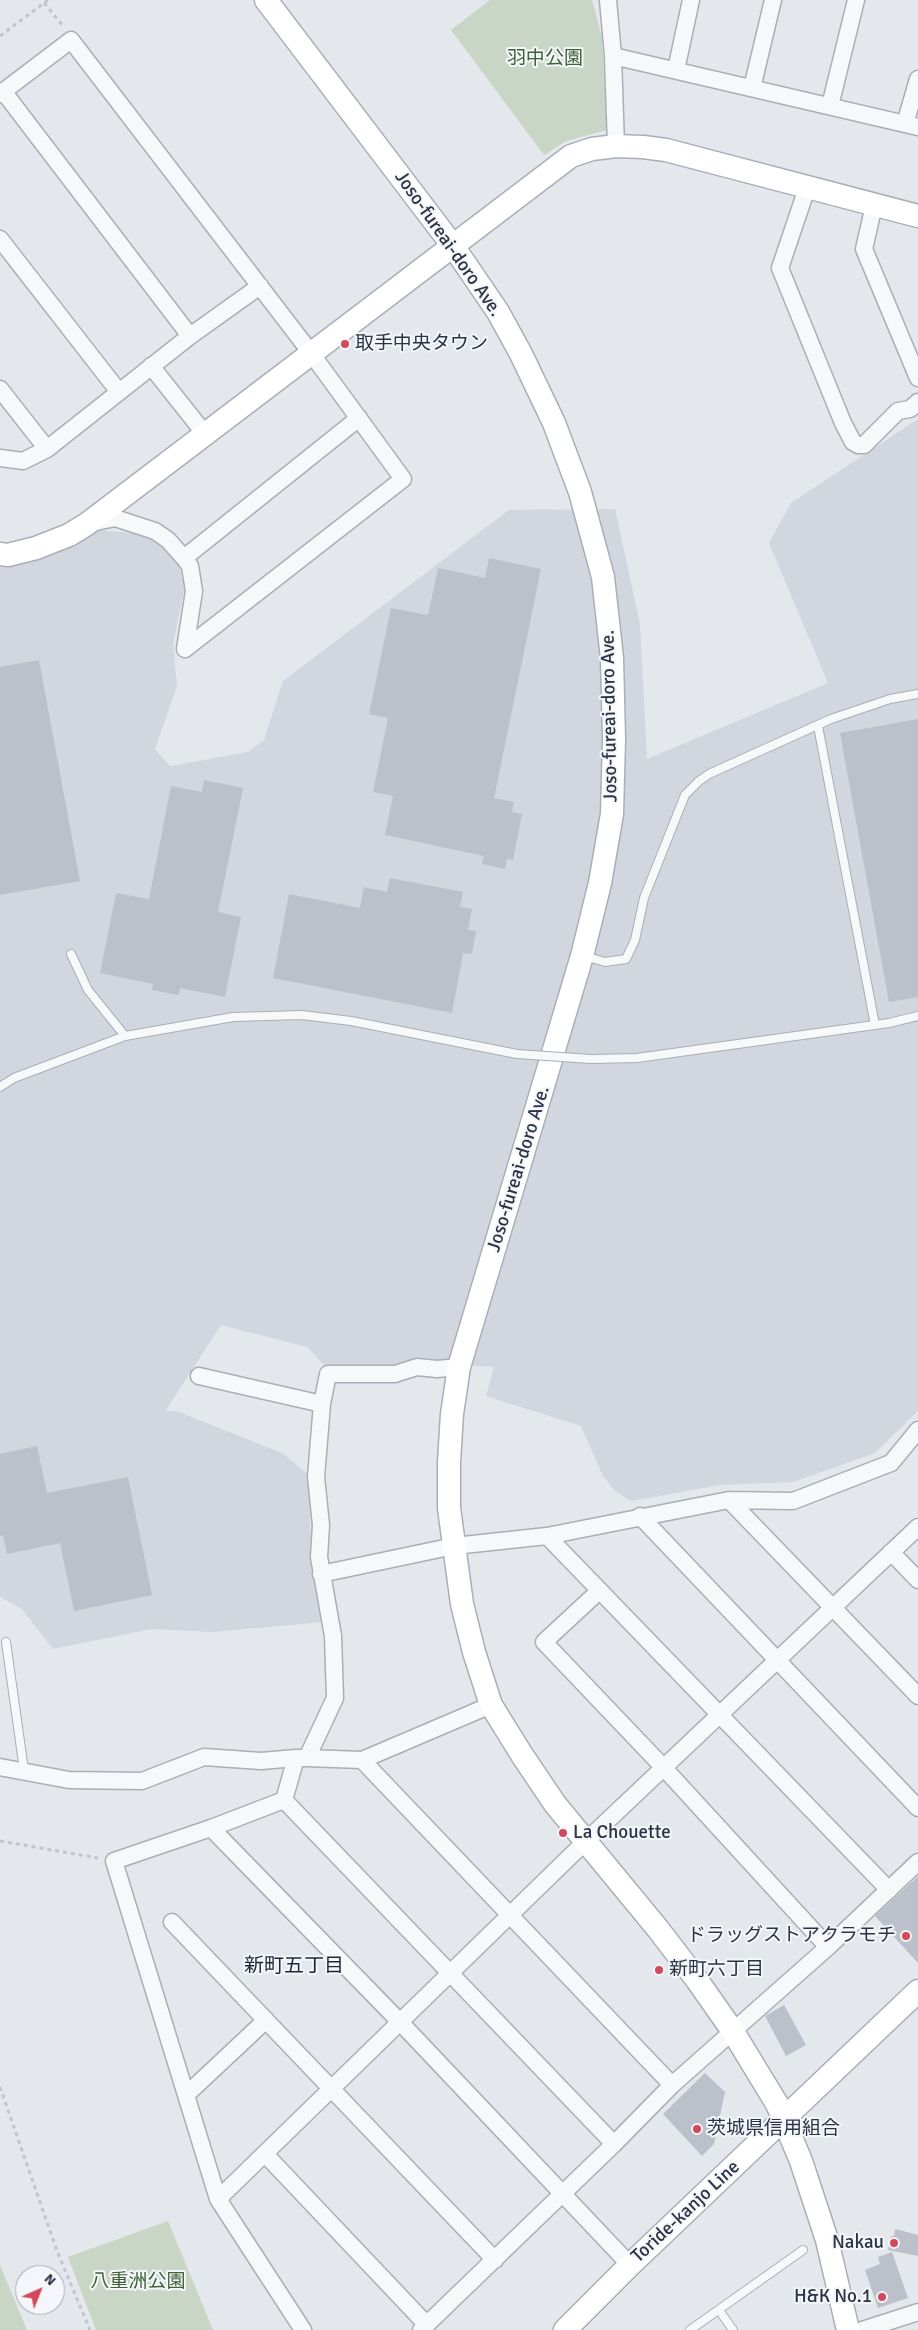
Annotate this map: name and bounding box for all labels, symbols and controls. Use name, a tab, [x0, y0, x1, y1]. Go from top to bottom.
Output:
park label: 羽中公園	[507, 48, 583, 70]
street label: Joso-fureai-doro Ave.	[389, 167, 507, 321]
place label: 取手中央タウン	[355, 333, 488, 355]
marker: 取手中央タウン	[339, 338, 351, 350]
street label: Joso-fureai-doro Ave.	[597, 630, 623, 802]
street label: Joso-fureai-doro Ave.	[483, 1083, 555, 1255]
place label: La Chouette	[573, 1822, 671, 1844]
marker: La Chouette	[557, 1827, 569, 1839]
place label: ドラッグストアクラモチ	[687, 1925, 896, 1947]
marker: ドラッグストアクラモチ	[900, 1930, 912, 1942]
district label: 新町五丁目	[244, 1955, 344, 1979]
place label: 新町六丁目	[669, 1959, 764, 1981]
marker: 新町六丁目	[653, 1964, 665, 1976]
place label: 茨城県信用組合	[707, 2118, 840, 2140]
marker: 茨城県信用組合	[691, 2123, 703, 2135]
street label: Toride-kanjo Line	[627, 2156, 745, 2268]
place label: Nakau	[832, 2232, 884, 2254]
marker: Nakau	[888, 2237, 900, 2249]
north arrow	[15, 2265, 65, 2315]
text: N	[41, 2270, 59, 2289]
park label: 八重洲公園	[91, 2271, 185, 2293]
place label: H&K No.1	[794, 2286, 872, 2308]
marker: H&K No.1	[876, 2291, 888, 2303]

